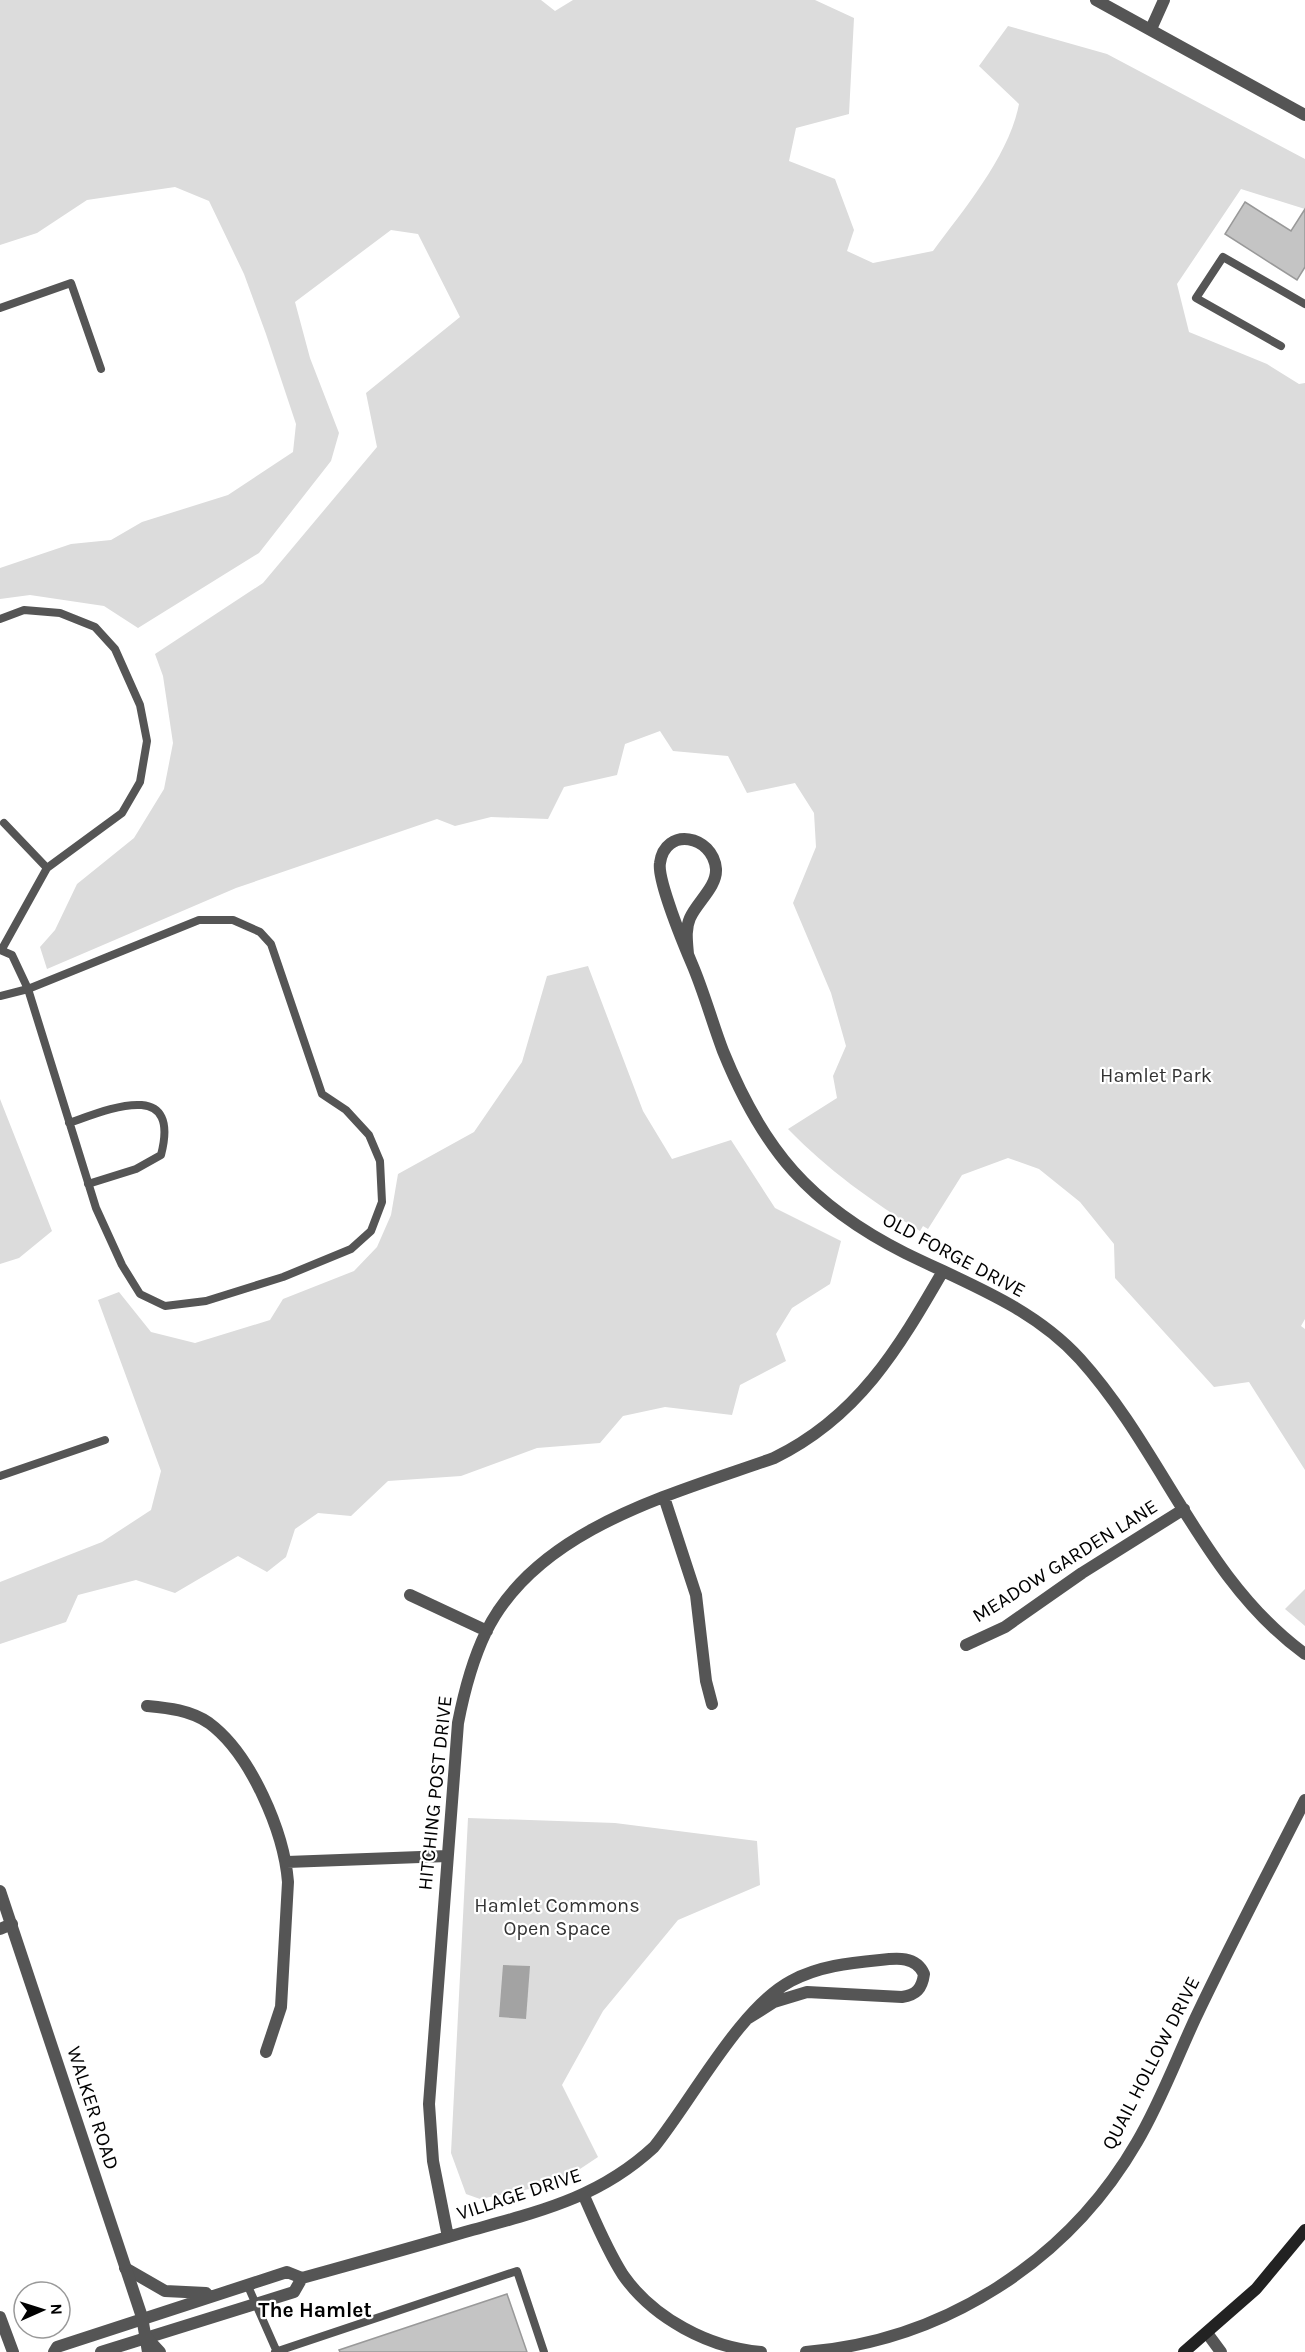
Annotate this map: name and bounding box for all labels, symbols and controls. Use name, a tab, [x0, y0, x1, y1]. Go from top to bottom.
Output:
park label: Hamlet Park	[1100, 1064, 1212, 1087]
street label: OLD FORGE DRIVE	[879, 1208, 1029, 1302]
street label: MEADOW GARDEN LANE	[968, 1495, 1162, 1627]
street label: HITCHING POST DRIVE	[413, 1694, 457, 1892]
park label: Hamlet Commons Open Space	[474, 1894, 640, 1940]
street label: QUAIL HOLLOW DRIVE	[1097, 1973, 1205, 2153]
street label: WALKER ROAD	[62, 2043, 124, 2173]
street label: VILLAGE DRIVE	[454, 2163, 584, 2225]
north arrow	[12, 2280, 72, 2340]
district label: The Hamlet	[258, 2298, 372, 2322]
text: N	[47, 2303, 66, 2315]

